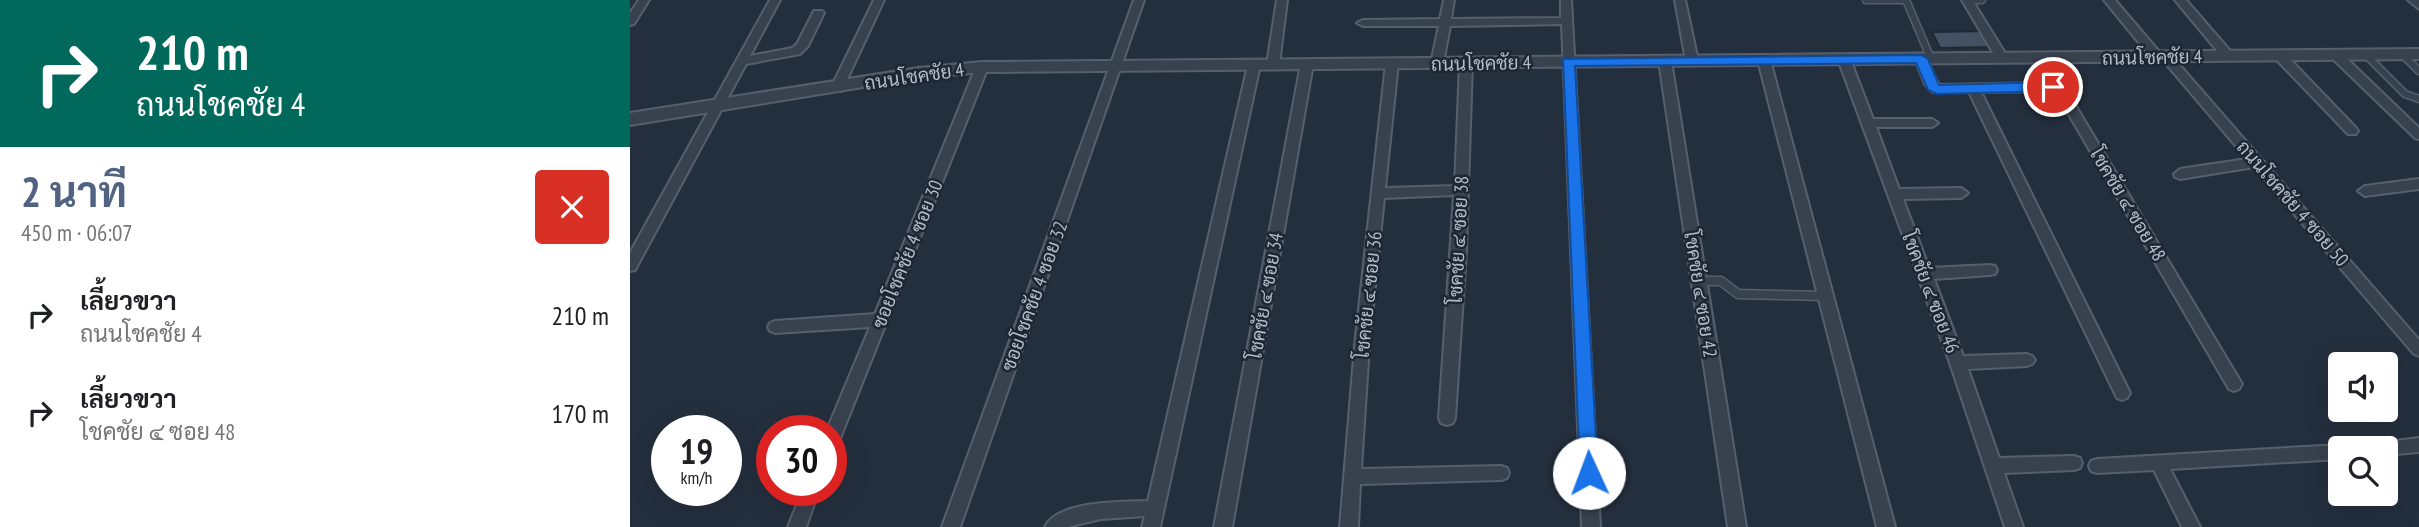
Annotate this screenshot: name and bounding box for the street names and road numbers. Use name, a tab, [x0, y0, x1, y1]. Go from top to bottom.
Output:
street label: ถนนโชคชัย 4	[2102, 44, 2203, 70]
street label: ถนนโชคชัย 4	[1431, 50, 1532, 76]
street label: ถนนโชคชัย 4	[863, 57, 966, 95]
street label: ถนนโชคชัย 4 ซอย 50	[2232, 135, 2354, 271]
street label: โชคชัย ๔ ซอย 48	[2084, 142, 2171, 265]
street label: โชคชัย ๔ ซอย 38	[1443, 175, 1473, 306]
street label: ซอยโชคชัย 4 ซอย 30	[866, 176, 948, 332]
street label: ซอยโชคชัย 4 ซอย 32	[996, 218, 1072, 374]
street label: โชคชัย ๔ ซอย 46	[1896, 227, 1965, 356]
street label: โชคชัย ๔ ซอย 42	[1679, 228, 1723, 359]
street label: โชคชัย ๔ ซอย 34	[1242, 230, 1288, 362]
street label: โชคชัย ๔ ซอย 36	[1349, 230, 1387, 361]

